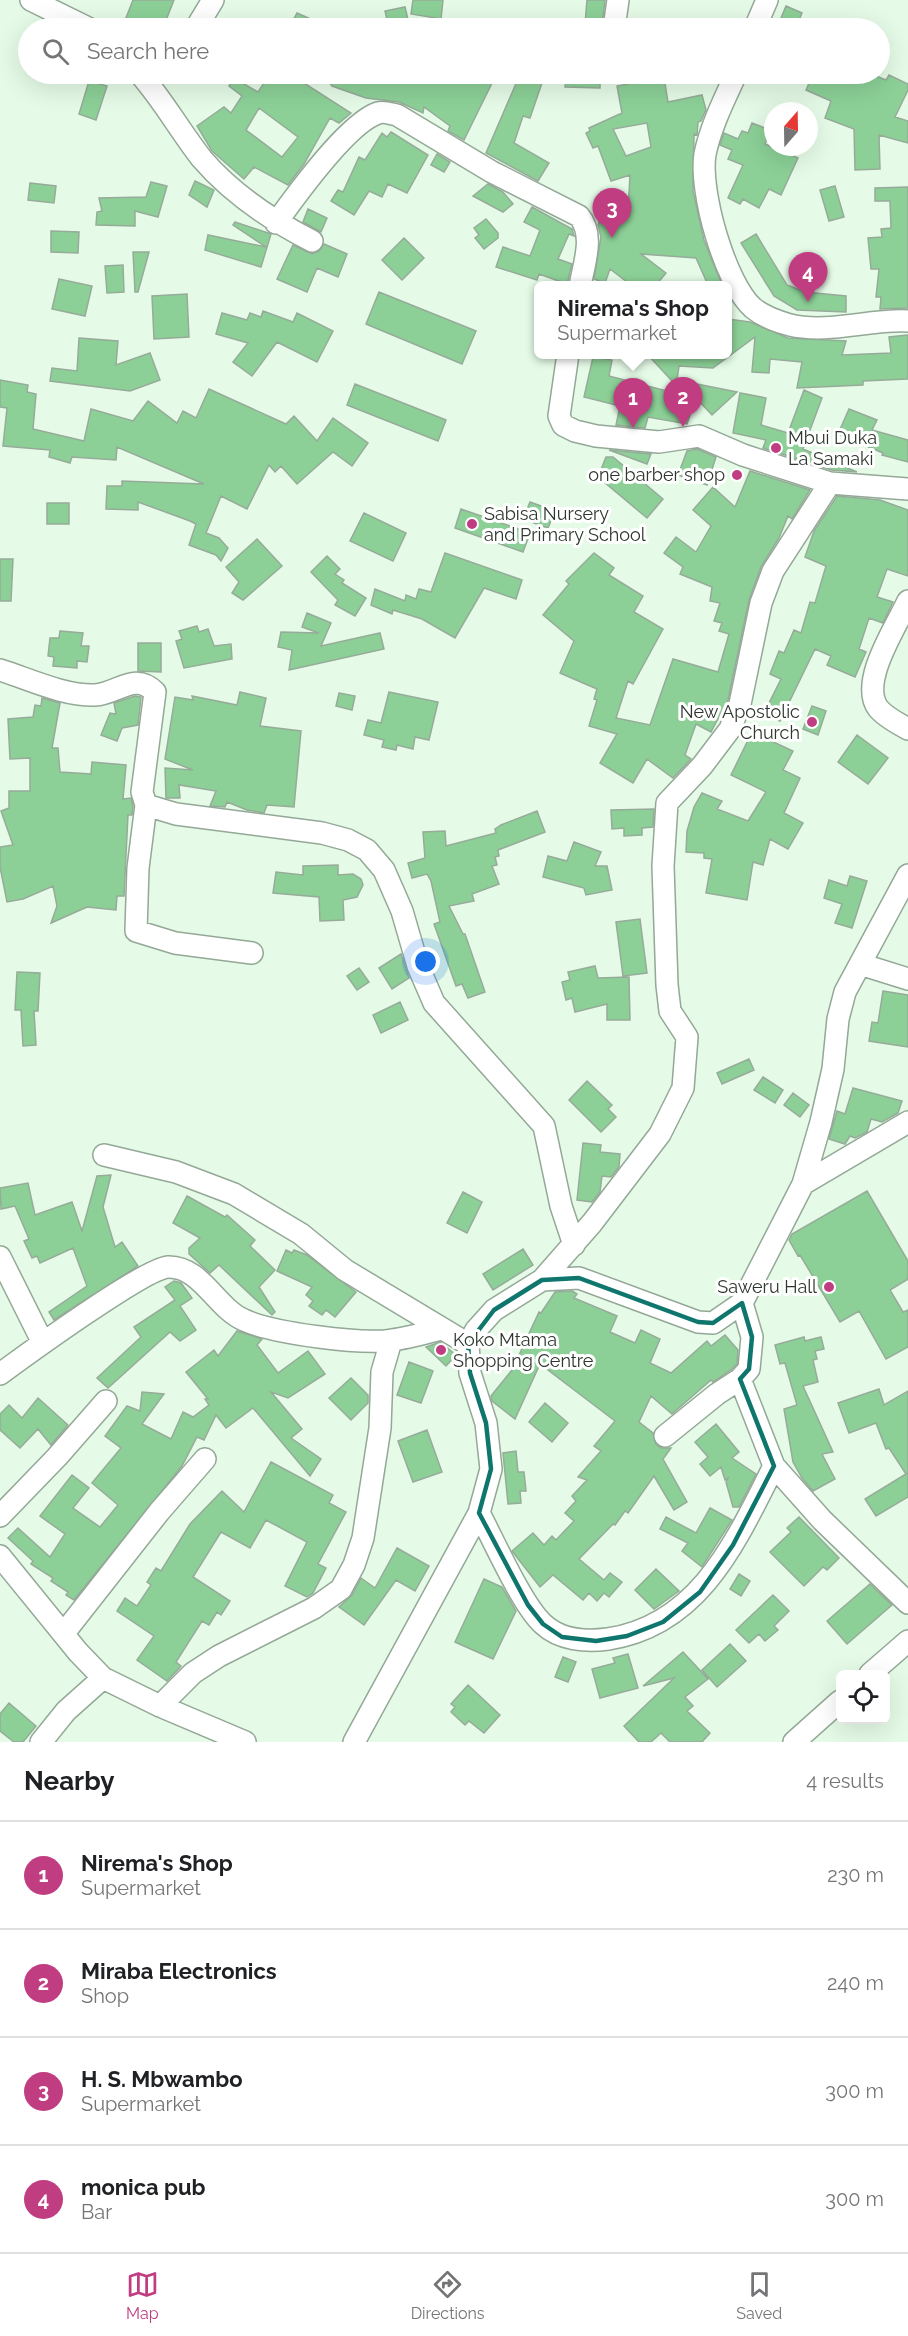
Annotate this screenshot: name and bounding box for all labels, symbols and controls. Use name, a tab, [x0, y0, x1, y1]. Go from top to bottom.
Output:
search box	[18, 18, 890, 84]
icon: search	[39, 35, 72, 68]
text: Search here	[87, 38, 209, 64]
north arrow	[764, 102, 818, 156]
pin: 3	[592, 188, 632, 238]
pin: 4	[788, 252, 828, 302]
popup	[534, 281, 732, 359]
text: Nirema's Shop	[557, 295, 709, 321]
text: Supermarket	[557, 321, 677, 345]
pin: 1	[614, 378, 652, 428]
pin: 2	[664, 378, 702, 427]
place label: Mbui Duka La Samaki	[788, 427, 877, 469]
marker: Mbui Duka La Samaki	[769, 441, 783, 455]
place label: one barber shop	[588, 464, 725, 485]
marker: one barber shop	[730, 468, 744, 482]
place label: Sabisa Nursery and Primary School	[484, 503, 646, 545]
marker: Sabisa Nursery and Primary School	[465, 517, 479, 531]
place label: New Apostolic Church	[680, 701, 800, 743]
marker: New Apostolic Church	[805, 715, 819, 729]
your location	[411, 947, 440, 976]
place label: Saweru Hall	[717, 1276, 817, 1297]
marker: Saweru Hall	[822, 1280, 836, 1294]
place label: Koko Mtama Shopping Centre	[453, 1329, 594, 1371]
marker: Koko Mtama Shopping Centre	[434, 1343, 448, 1357]
map controls	[836, 1670, 890, 1724]
button: locate	[836, 1670, 890, 1724]
text: Nearby	[24, 1766, 114, 1796]
text: 4 results	[806, 1769, 884, 1793]
text: Nirema's Shop	[81, 1850, 233, 1876]
text: 1	[39, 1863, 48, 1887]
text: 230 m	[827, 1863, 884, 1887]
text: Supermarket	[81, 1876, 201, 1900]
text: Miraba Electronics	[81, 1958, 277, 1984]
text: 2	[38, 1971, 49, 1995]
text: 240 m	[827, 1971, 884, 1995]
text: Shop	[81, 1984, 129, 2008]
text: H. S. Mbwambo	[81, 2066, 243, 2092]
text: 3	[38, 2079, 49, 2103]
text: 300 m	[825, 2079, 884, 2103]
text: Supermarket	[81, 2092, 201, 2116]
text: monica pub	[81, 2174, 206, 2200]
text: 4	[38, 2187, 49, 2211]
text: 300 m	[825, 2187, 884, 2211]
text: Bar	[81, 2200, 112, 2224]
tab: Map	[126, 2268, 159, 2323]
tab: Directions	[411, 2268, 485, 2323]
tab: Saved	[736, 2268, 782, 2323]

